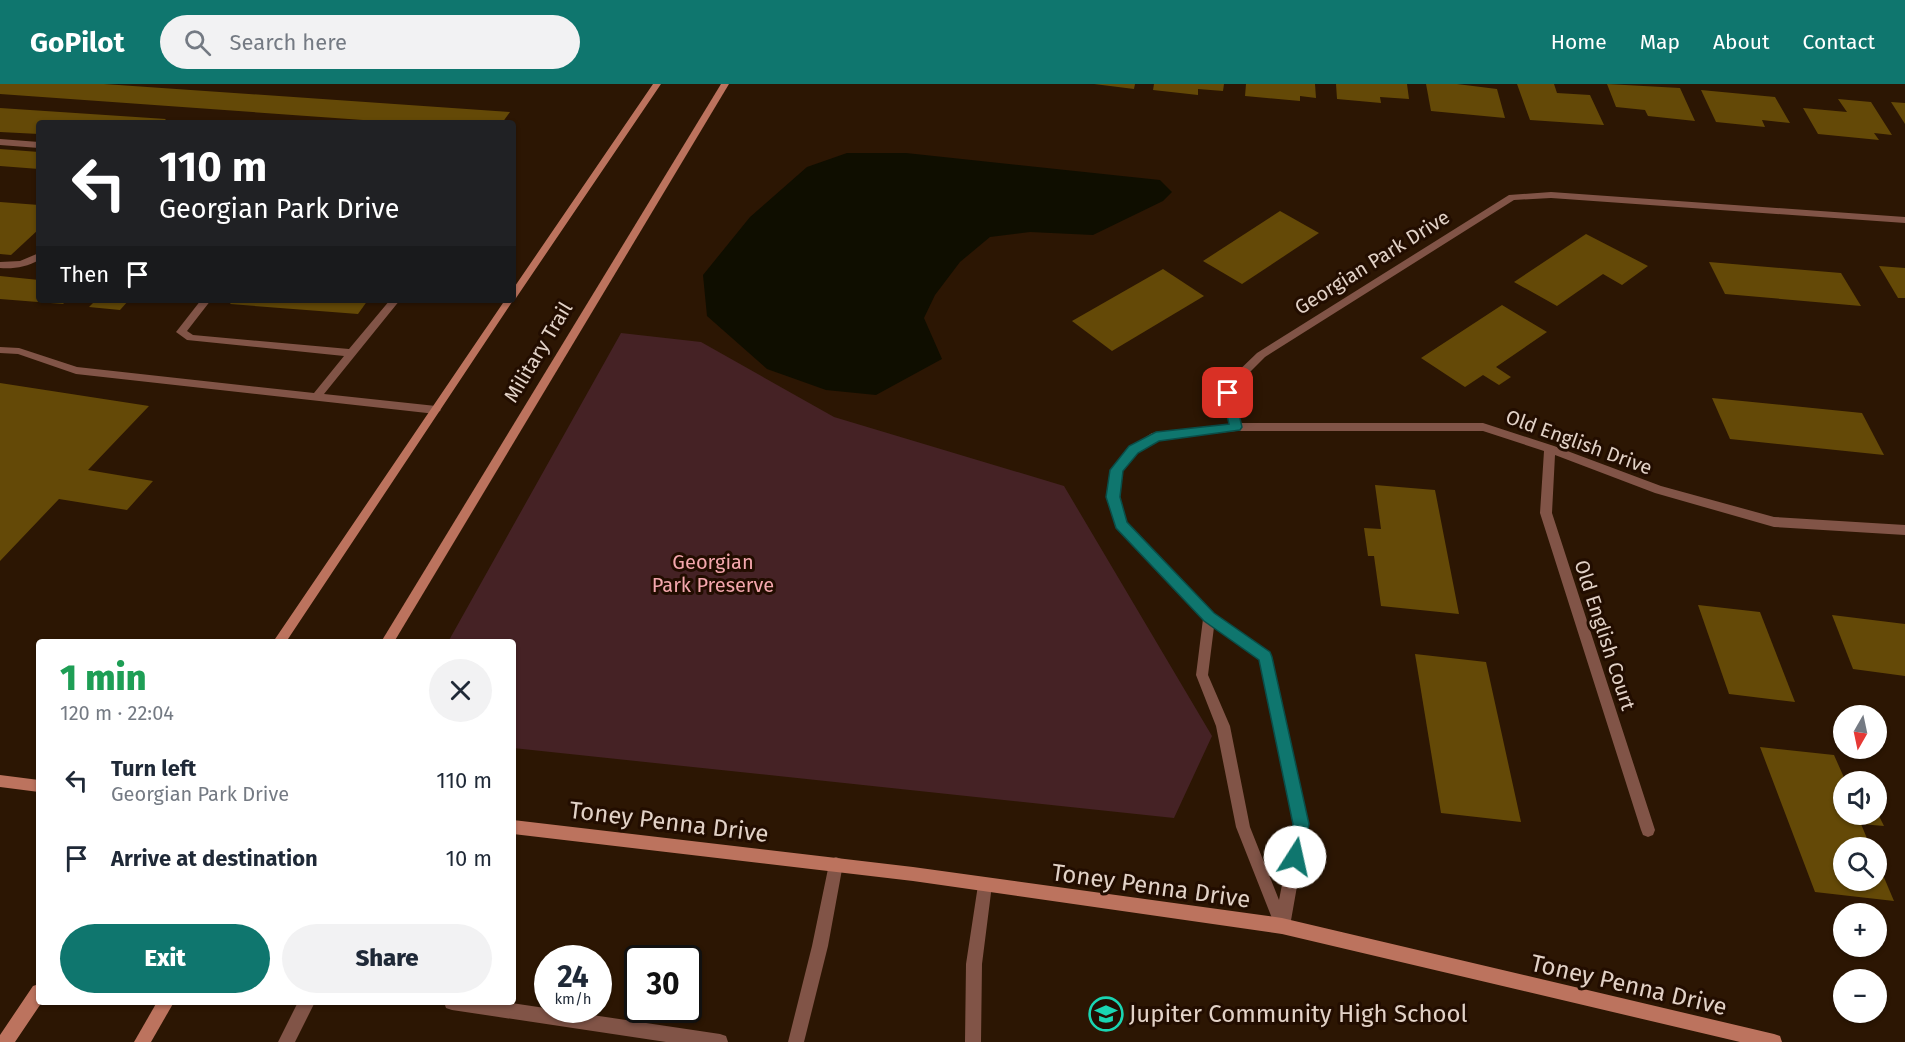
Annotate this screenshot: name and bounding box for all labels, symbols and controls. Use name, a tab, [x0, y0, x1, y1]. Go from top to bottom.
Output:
search box	[160, 15, 580, 69]
text: GoPilot	[30, 26, 124, 59]
icon: search	[181, 26, 214, 59]
text: Search here	[229, 29, 347, 56]
text: Home	[1551, 29, 1607, 55]
text: Map	[1640, 29, 1680, 55]
text: About	[1713, 29, 1770, 55]
text: Contact	[1803, 29, 1875, 55]
text: 110 m	[159, 142, 267, 192]
icon: left	[60, 144, 138, 222]
text: Georgian Park Drive	[159, 193, 399, 225]
street label: Georgian Park Drive	[1290, 205, 1454, 319]
icon: arrive	[121, 258, 154, 291]
text: Then	[60, 261, 109, 288]
street label: Military Trail	[499, 297, 577, 406]
pin	[1202, 367, 1253, 418]
icon: arrive	[1211, 376, 1244, 409]
street label: Old English Drive	[1502, 404, 1656, 480]
park label: Georgian Park Preserve	[652, 550, 774, 597]
street label: Old English Court	[1569, 557, 1641, 714]
text: 1 min	[60, 656, 146, 700]
button: close	[429, 659, 492, 722]
text: 120 m · 22:04	[60, 701, 174, 725]
north arrow	[1833, 705, 1887, 759]
map controls	[1833, 705, 1887, 1023]
text: Turn left	[111, 755, 196, 782]
icon: left	[60, 764, 93, 797]
text: 110 m	[436, 767, 492, 794]
button: sound	[1833, 771, 1887, 825]
text: Georgian Park Drive	[111, 782, 289, 806]
street label: Toney Penna Drive	[568, 796, 770, 848]
position arrow	[1263, 825, 1327, 889]
button: search	[1833, 837, 1887, 891]
icon: arrive	[60, 842, 93, 875]
text: Arrive at destination	[111, 845, 318, 872]
text: 10 m	[446, 845, 492, 872]
street label: Toney Penna Drive	[1050, 858, 1252, 914]
button: +	[1833, 903, 1887, 957]
button: Exit	[60, 924, 270, 993]
button: Share	[282, 924, 492, 993]
speed limit sign: 30	[624, 945, 702, 1023]
street label: Toney Penna Drive	[1528, 949, 1730, 1021]
text: 24	[557, 959, 589, 995]
button: −	[1833, 969, 1887, 1023]
text: km/h	[554, 990, 592, 1008]
school or university icon: Jupiter Community High School	[1088, 996, 1124, 1032]
place label: Jupiter Community High School	[1129, 1000, 1468, 1028]

